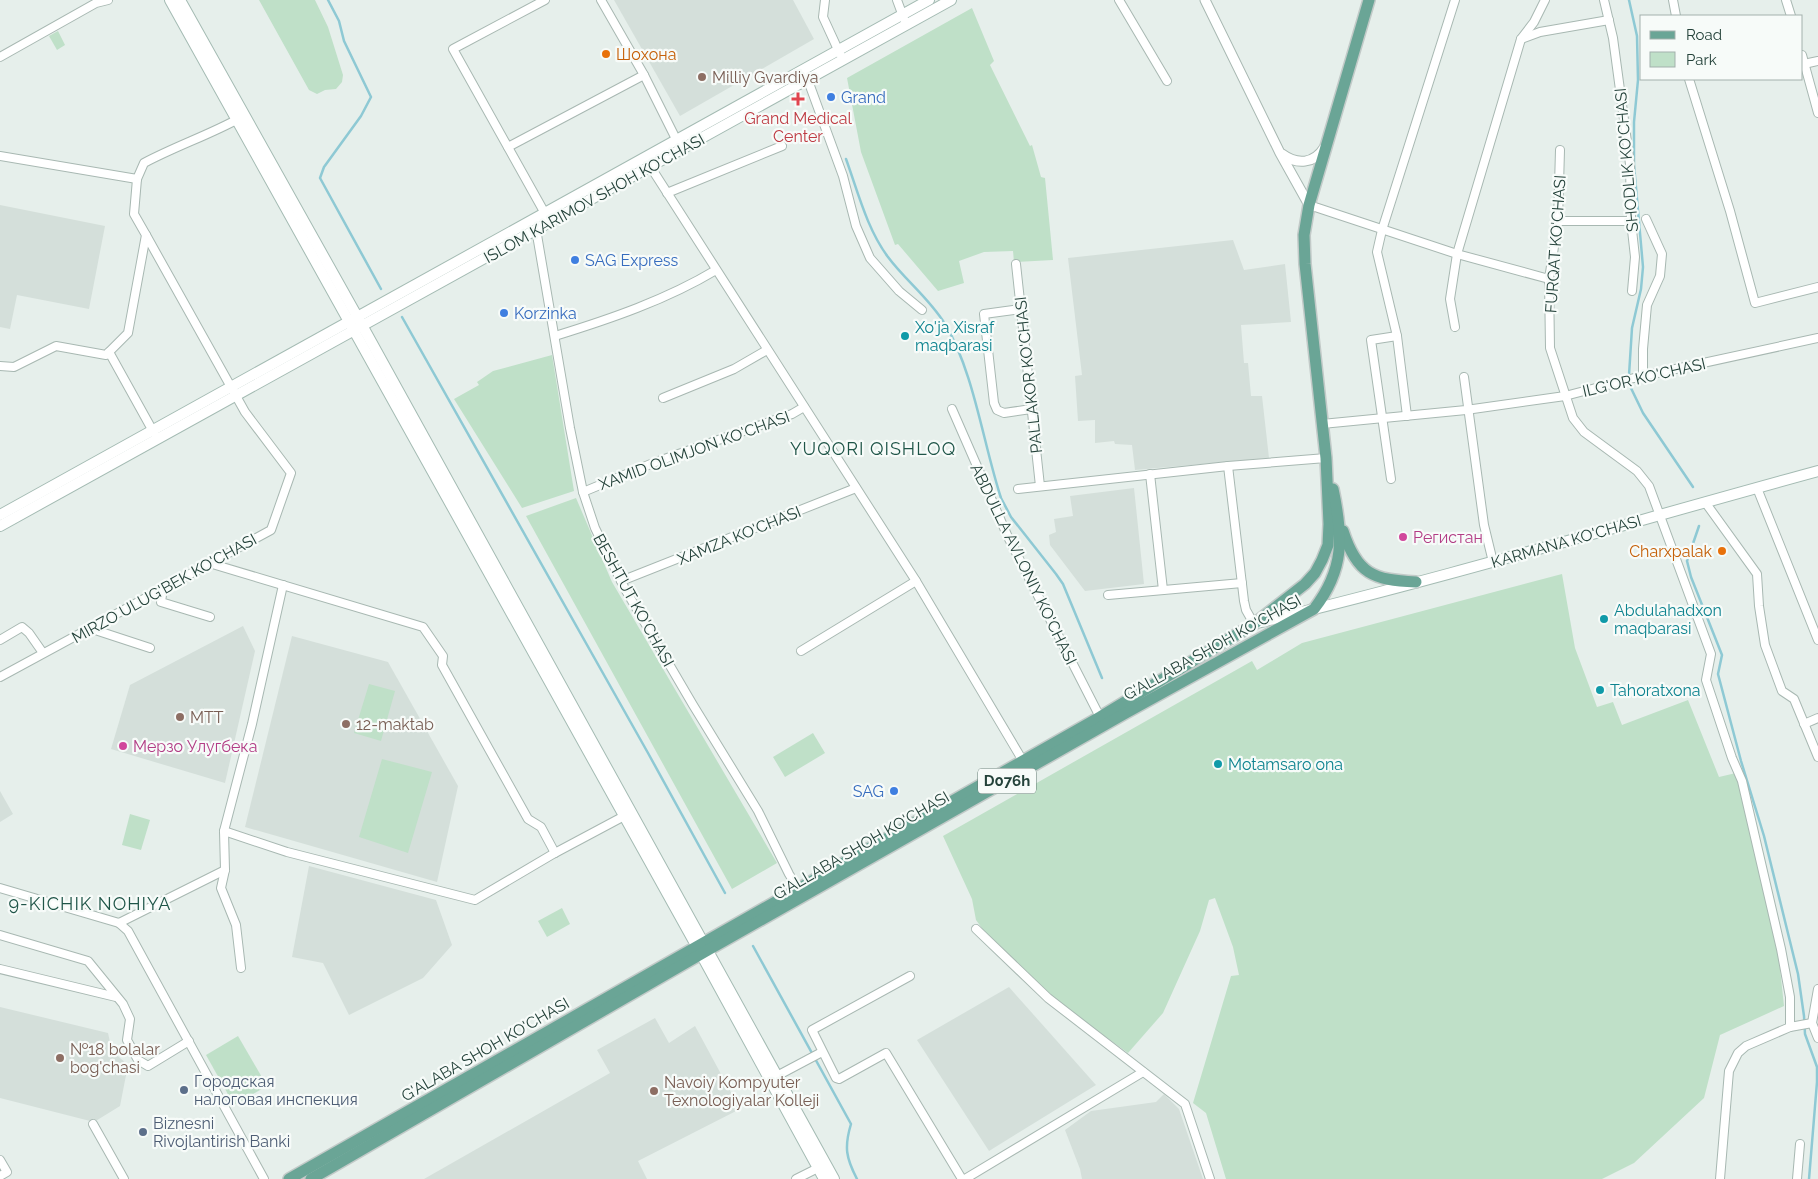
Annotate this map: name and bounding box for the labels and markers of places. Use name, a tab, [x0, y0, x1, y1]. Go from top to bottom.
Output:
place label: Шохона	[616, 45, 676, 64]
marker: Шохона	[600, 48, 612, 60]
place label: Milliy Gvardiya	[712, 68, 818, 87]
marker: Milliy Gvardiya	[696, 71, 708, 83]
place label: Grand	[841, 88, 886, 107]
marker: Grand	[825, 91, 837, 103]
marker: Grand Medical Center	[791, 92, 805, 106]
place label: Grand Medical Center	[744, 109, 852, 146]
place label: SAG Express	[585, 251, 679, 270]
marker: SAG Express	[569, 254, 581, 266]
place label: Korzinka	[514, 304, 577, 323]
marker: Korzinka	[498, 307, 510, 319]
place label: Xo'ja Xisraf maqbarasi	[915, 318, 995, 355]
marker: Xo'ja Xisraf maqbarasi	[899, 330, 911, 342]
place label: Регистан	[1413, 528, 1483, 547]
marker: Регистан	[1397, 531, 1409, 543]
place label: Charxpalak	[1629, 542, 1713, 561]
marker: Charxpalak	[1716, 545, 1728, 557]
place label: Abdulahadxon maqbarasi	[1614, 601, 1722, 638]
marker: Abdulahadxon maqbarasi	[1598, 613, 1610, 625]
place label: Tahoratxona	[1610, 681, 1701, 700]
marker: Tahoratxona	[1594, 684, 1606, 696]
place label: MTT	[190, 708, 224, 727]
marker: MTT	[174, 711, 186, 723]
place label: 12-maktab	[356, 715, 434, 734]
marker: 12-maktab	[340, 718, 352, 730]
place label: Мерзо Улугбека	[133, 737, 257, 756]
marker: Мерзо Улугбека	[117, 740, 129, 752]
place label: Motamsaro ona	[1228, 755, 1343, 774]
marker: Motamsaro ona	[1212, 758, 1224, 770]
place label: SAG	[853, 782, 884, 801]
marker: SAG	[888, 785, 900, 797]
place label: №18 bolalar bog'chasi	[70, 1040, 160, 1077]
marker: №18 bolalar bog'chasi	[54, 1052, 66, 1064]
place label: Городская налоговая инспекция	[194, 1072, 358, 1109]
place label: Navoiy Kompyuter Texnologiyalar Kolleji	[664, 1073, 819, 1110]
marker: Городская налоговая инспекция	[178, 1084, 190, 1096]
marker: Navoiy Kompyuter Texnologiyalar Kolleji	[648, 1085, 660, 1097]
place label: Biznesni Rivojlantirish Banki	[153, 1114, 290, 1151]
marker: Biznesni Rivojlantirish Banki	[137, 1126, 149, 1138]

